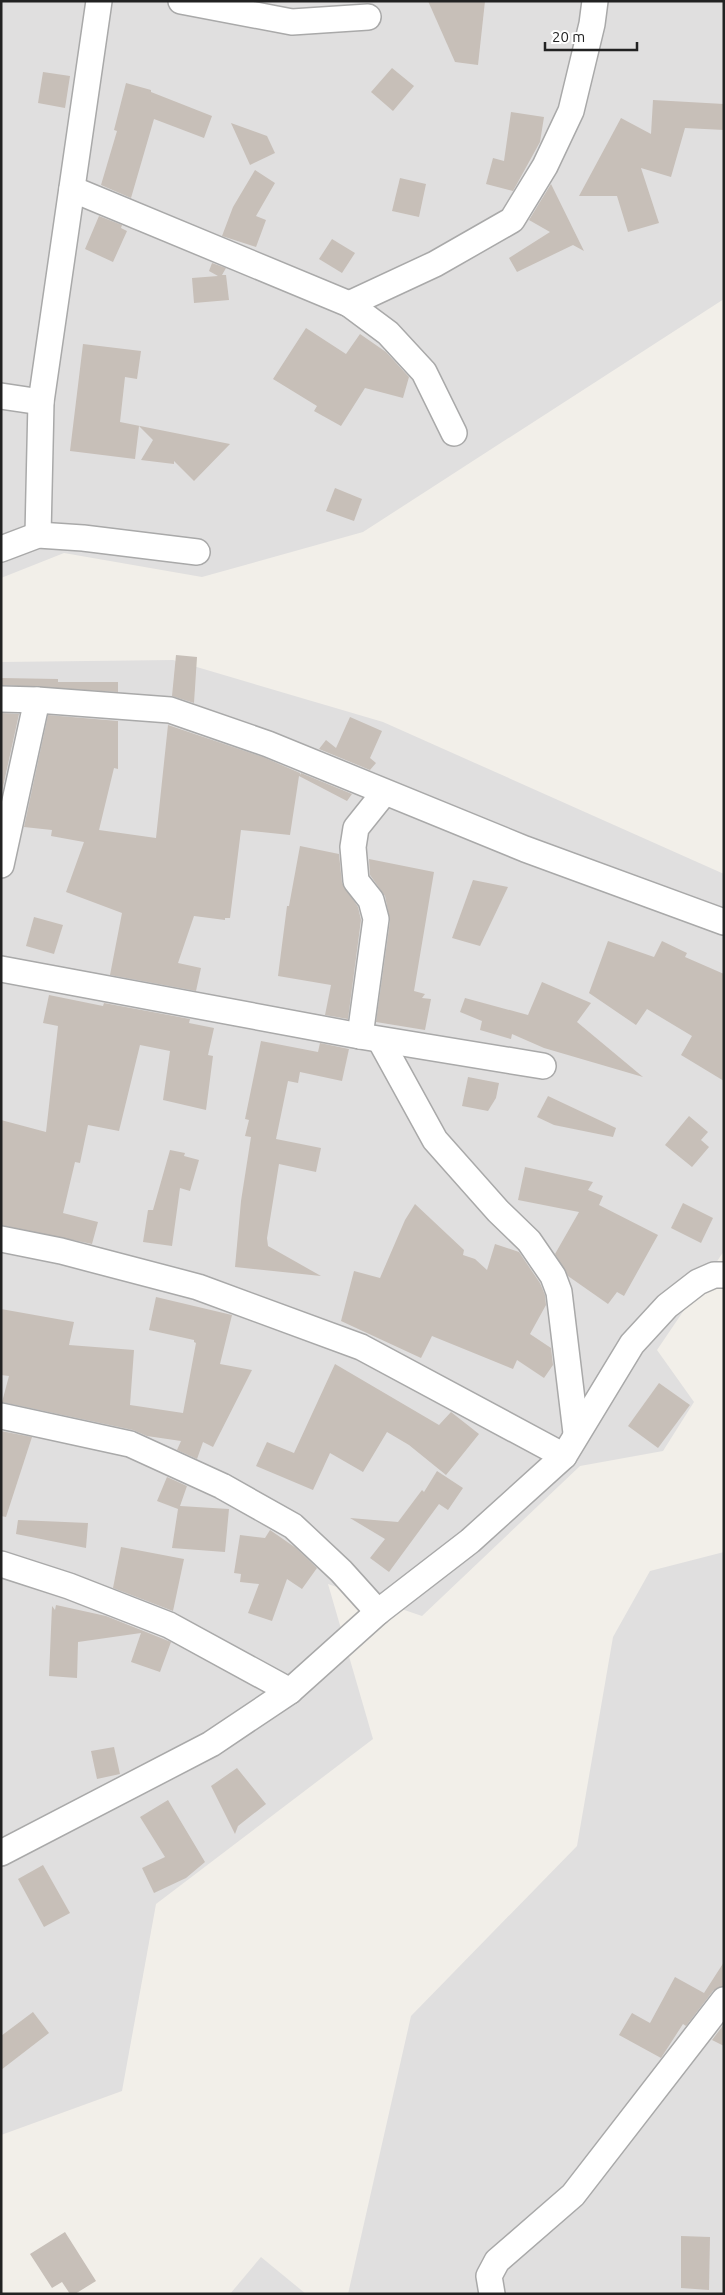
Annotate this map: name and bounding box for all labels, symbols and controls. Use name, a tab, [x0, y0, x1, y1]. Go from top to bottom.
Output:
scale bar	[545, 20, 638, 52]
text: 20 m	[552, 28, 585, 45]

